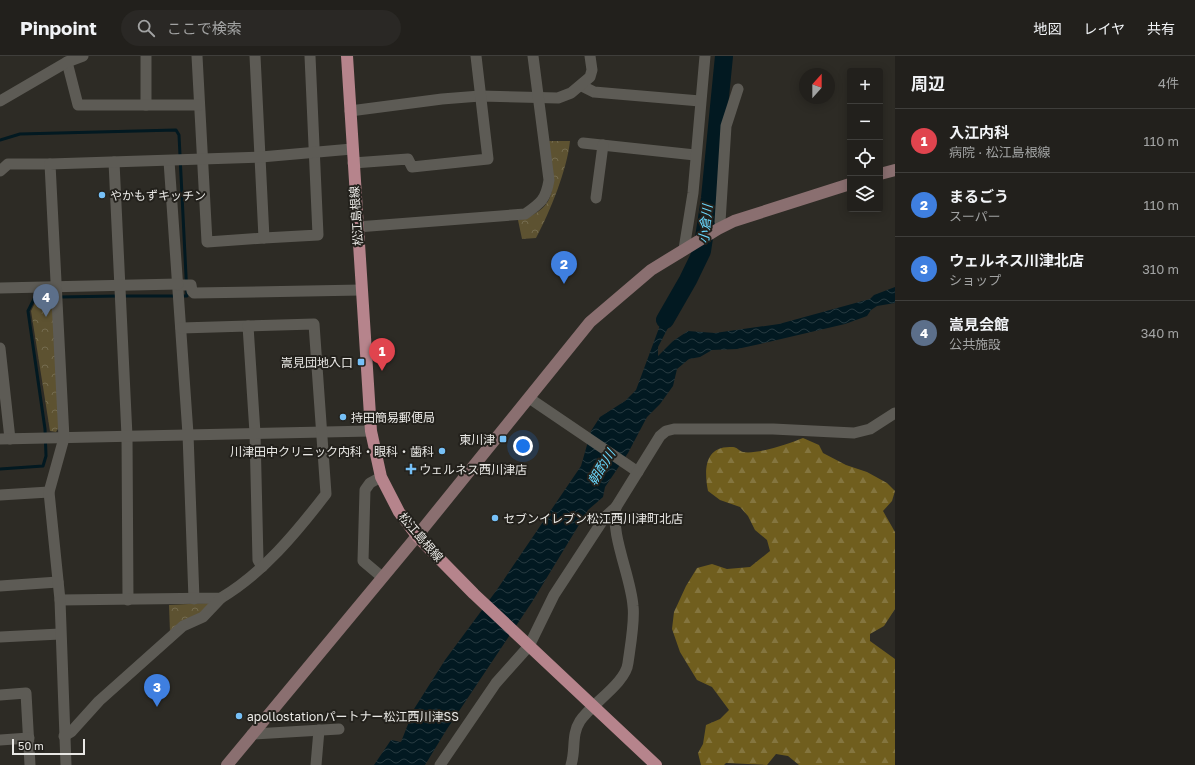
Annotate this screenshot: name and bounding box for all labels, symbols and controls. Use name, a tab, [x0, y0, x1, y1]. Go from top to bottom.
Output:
search box	[121, 10, 401, 46]
text: Pinpoint	[20, 16, 97, 39]
icon: search	[135, 17, 157, 39]
text: ここで検索	[167, 19, 242, 37]
text: 地図	[1033, 20, 1061, 37]
text: レイヤ	[1083, 20, 1125, 37]
text: 共有	[1147, 20, 1175, 37]
north arrow	[799, 68, 835, 104]
map controls	[847, 68, 883, 212]
button: +	[847, 68, 883, 104]
text: 周辺	[911, 73, 945, 94]
text: 4件	[1158, 75, 1179, 91]
button: −	[847, 104, 883, 140]
text: 入江内科	[949, 123, 1009, 141]
text: 1	[921, 133, 927, 149]
text: 110 m	[1144, 133, 1179, 149]
button: locate	[847, 140, 883, 176]
text: 病院 · 松江島根線	[949, 144, 1050, 160]
button: layers	[847, 176, 883, 212]
street label: 松江島根線	[346, 186, 366, 246]
text: まるごう	[949, 187, 1009, 205]
place label: やかもずキッチン	[110, 188, 206, 203]
marker: やかもずキッチン	[97, 190, 107, 200]
text: 2	[920, 197, 928, 213]
text: 110 m	[1144, 197, 1179, 213]
water label: 小倉川	[695, 202, 715, 244]
text: スーパー	[949, 208, 1001, 224]
pin: 2	[551, 251, 577, 284]
text: ウェルネス川津北店	[949, 251, 1084, 269]
text: 3	[920, 261, 928, 277]
text: 310 m	[1142, 261, 1179, 277]
text: ショップ	[949, 272, 1001, 288]
pin: 4	[33, 284, 59, 317]
text: 嵩見会館	[949, 315, 1009, 333]
text: 4	[920, 325, 928, 341]
text: 340 m	[1141, 325, 1179, 341]
text: 公共施設	[949, 336, 1001, 352]
pin: 1	[369, 338, 395, 371]
place label: 嵩見団地入口	[281, 355, 353, 370]
marker: 嵩見団地入口	[356, 357, 366, 367]
place label: 持田簡易郵便局	[351, 410, 435, 425]
marker: 持田簡易郵便局	[338, 412, 348, 422]
place label: 東川津	[459, 432, 495, 447]
marker: 東川津	[498, 434, 508, 444]
your location	[513, 436, 533, 456]
place label: 川津田中クリニック内科・眼科・歯科	[230, 444, 434, 459]
water label: 朝酌川	[584, 445, 619, 488]
marker: 川津田中クリニック内科・眼科・歯科	[437, 446, 447, 456]
place label: ウェルネス西川津店	[419, 462, 527, 477]
marker: ウェルネス西川津店	[406, 464, 416, 474]
street label: 松江島根線	[396, 509, 446, 565]
place label: セブンイレブン松江西川津町北店	[503, 511, 683, 526]
marker: セブンイレブン松江西川津町北店	[490, 513, 500, 523]
pin: 3	[144, 674, 170, 707]
place label: apollostationパートナー松江西川津SS	[247, 709, 459, 724]
marker: apollostationパートナー松江西川津SS	[234, 711, 244, 721]
scale bar	[12, 737, 85, 756]
text: 50 m	[18, 739, 44, 752]

